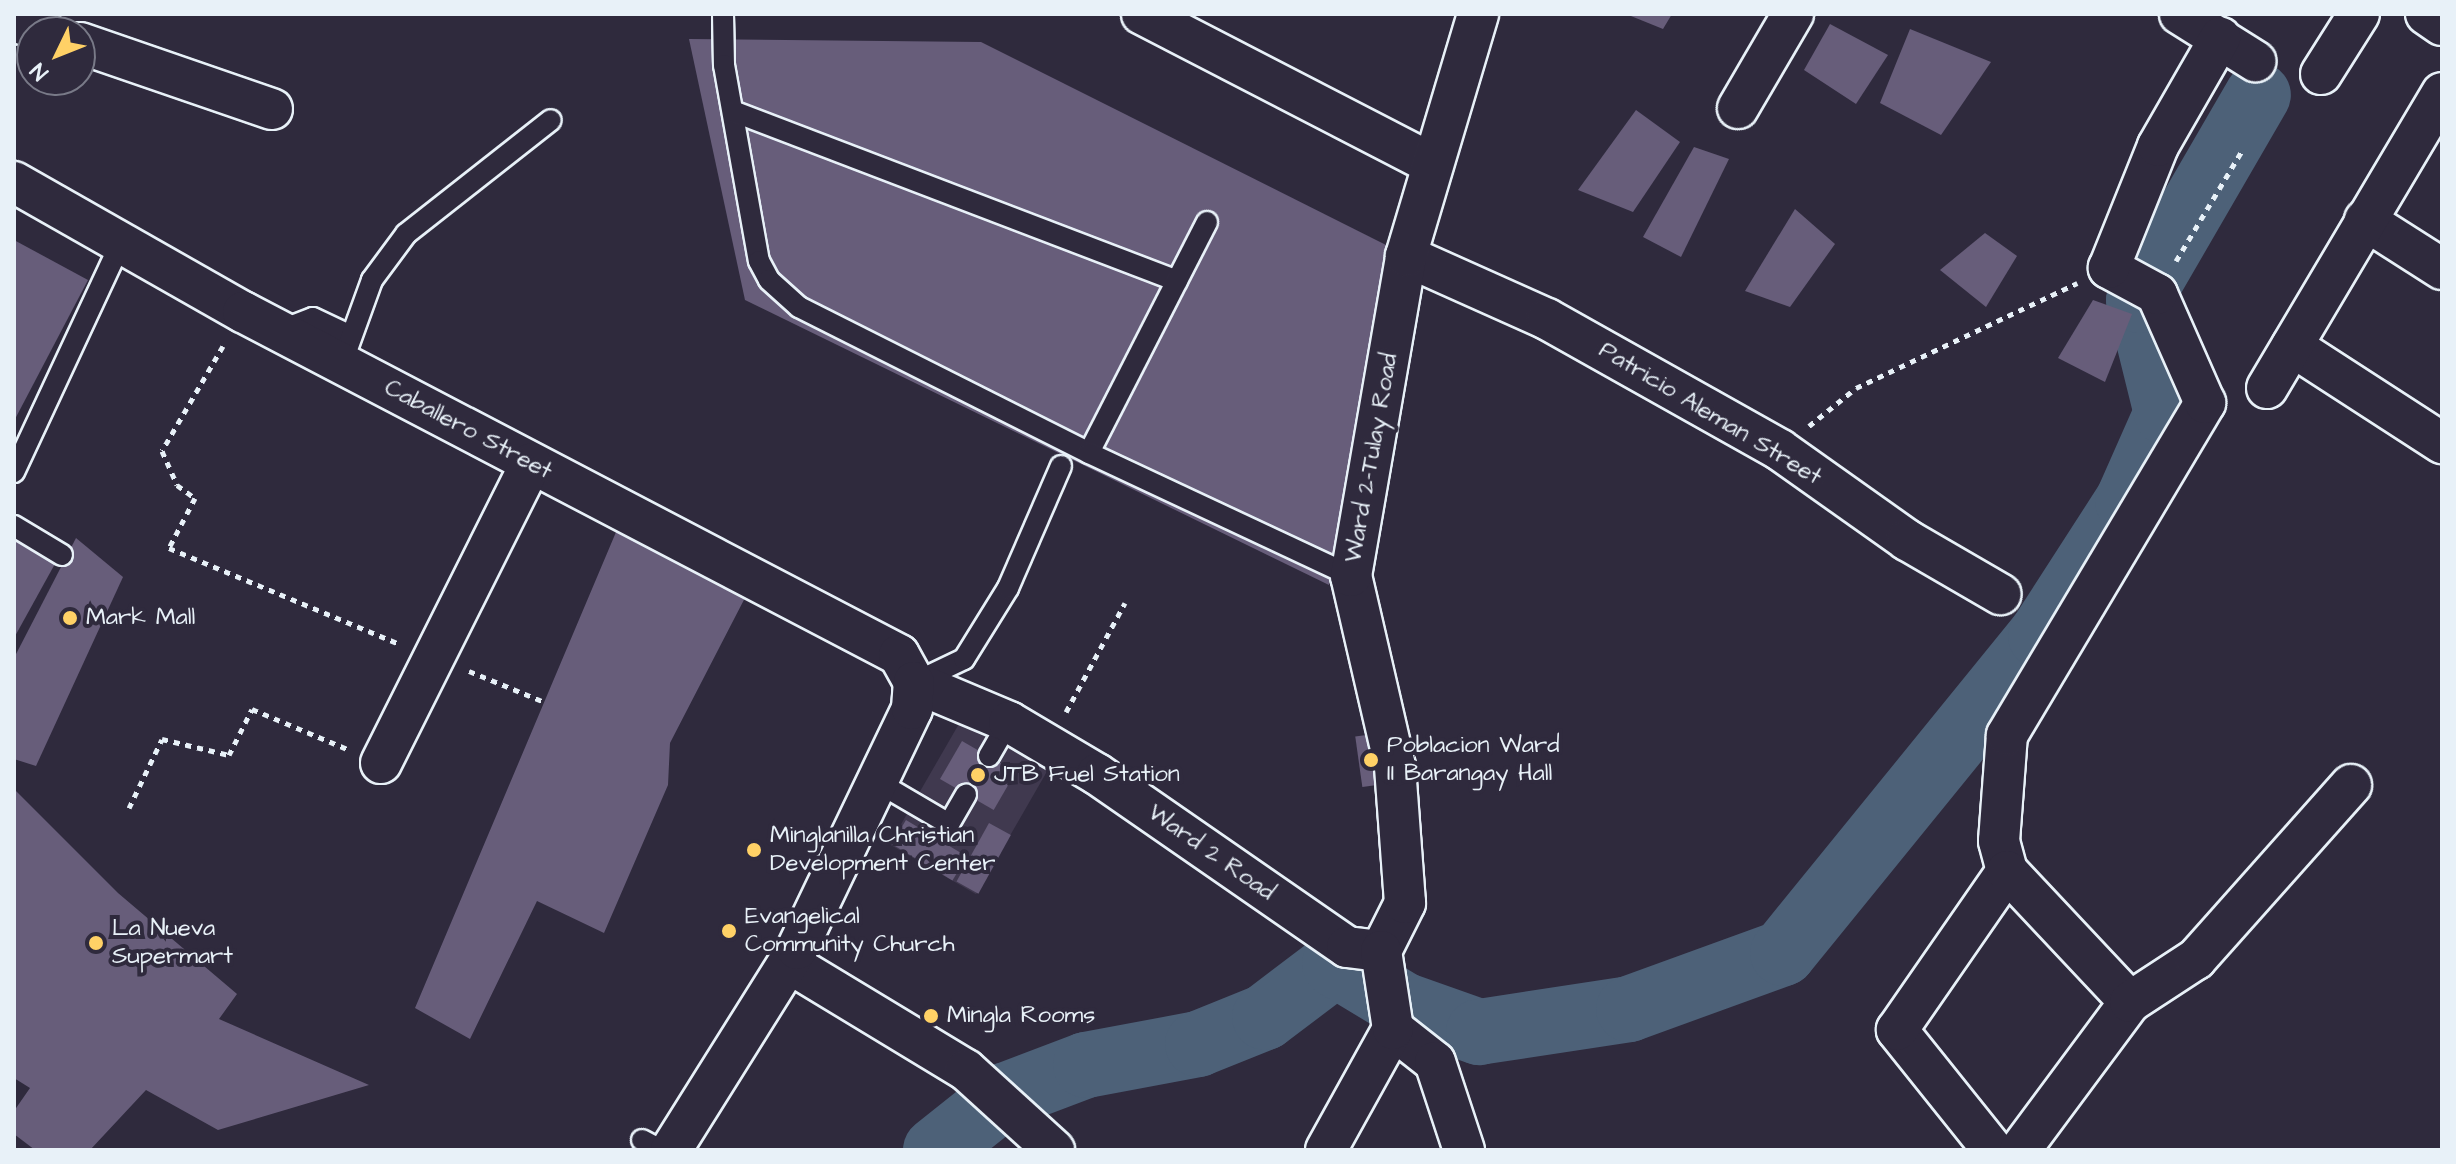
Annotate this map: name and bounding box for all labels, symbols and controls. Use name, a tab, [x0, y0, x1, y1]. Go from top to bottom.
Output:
north arrow	[16, 16, 96, 96]
text: N	[24, 56, 56, 87]
street label: Patricio Aleman Street	[1593, 336, 1827, 492]
street label: Ward 2-Tulay Road	[1339, 351, 1405, 565]
street label: Caballero Street	[379, 374, 557, 486]
place label: Mark Mall	[86, 604, 195, 632]
marker: Mark Mall	[61, 609, 79, 627]
place label: Poblacion Ward II Barangay Hall	[1387, 732, 1560, 788]
marker: Poblacion Ward II Barangay Hall	[1362, 751, 1380, 769]
place label: JTB Fuel Station	[994, 761, 1180, 789]
marker: JTB Fuel Station	[969, 766, 987, 784]
street label: Ward 2 Road	[1142, 799, 1280, 907]
place label: Minglanilla Christian Development Center	[770, 822, 995, 878]
marker: Minglanilla Christian Development Center	[745, 841, 763, 859]
place label: Evangelical Community Church	[745, 903, 955, 959]
place label: La Nueva Supermart	[112, 915, 233, 971]
marker: Evangelical Community Church	[720, 922, 738, 940]
marker: La Nueva Supermart	[87, 934, 105, 952]
place label: Mingla Rooms	[947, 1002, 1095, 1030]
marker: Mingla Rooms	[922, 1007, 940, 1025]

